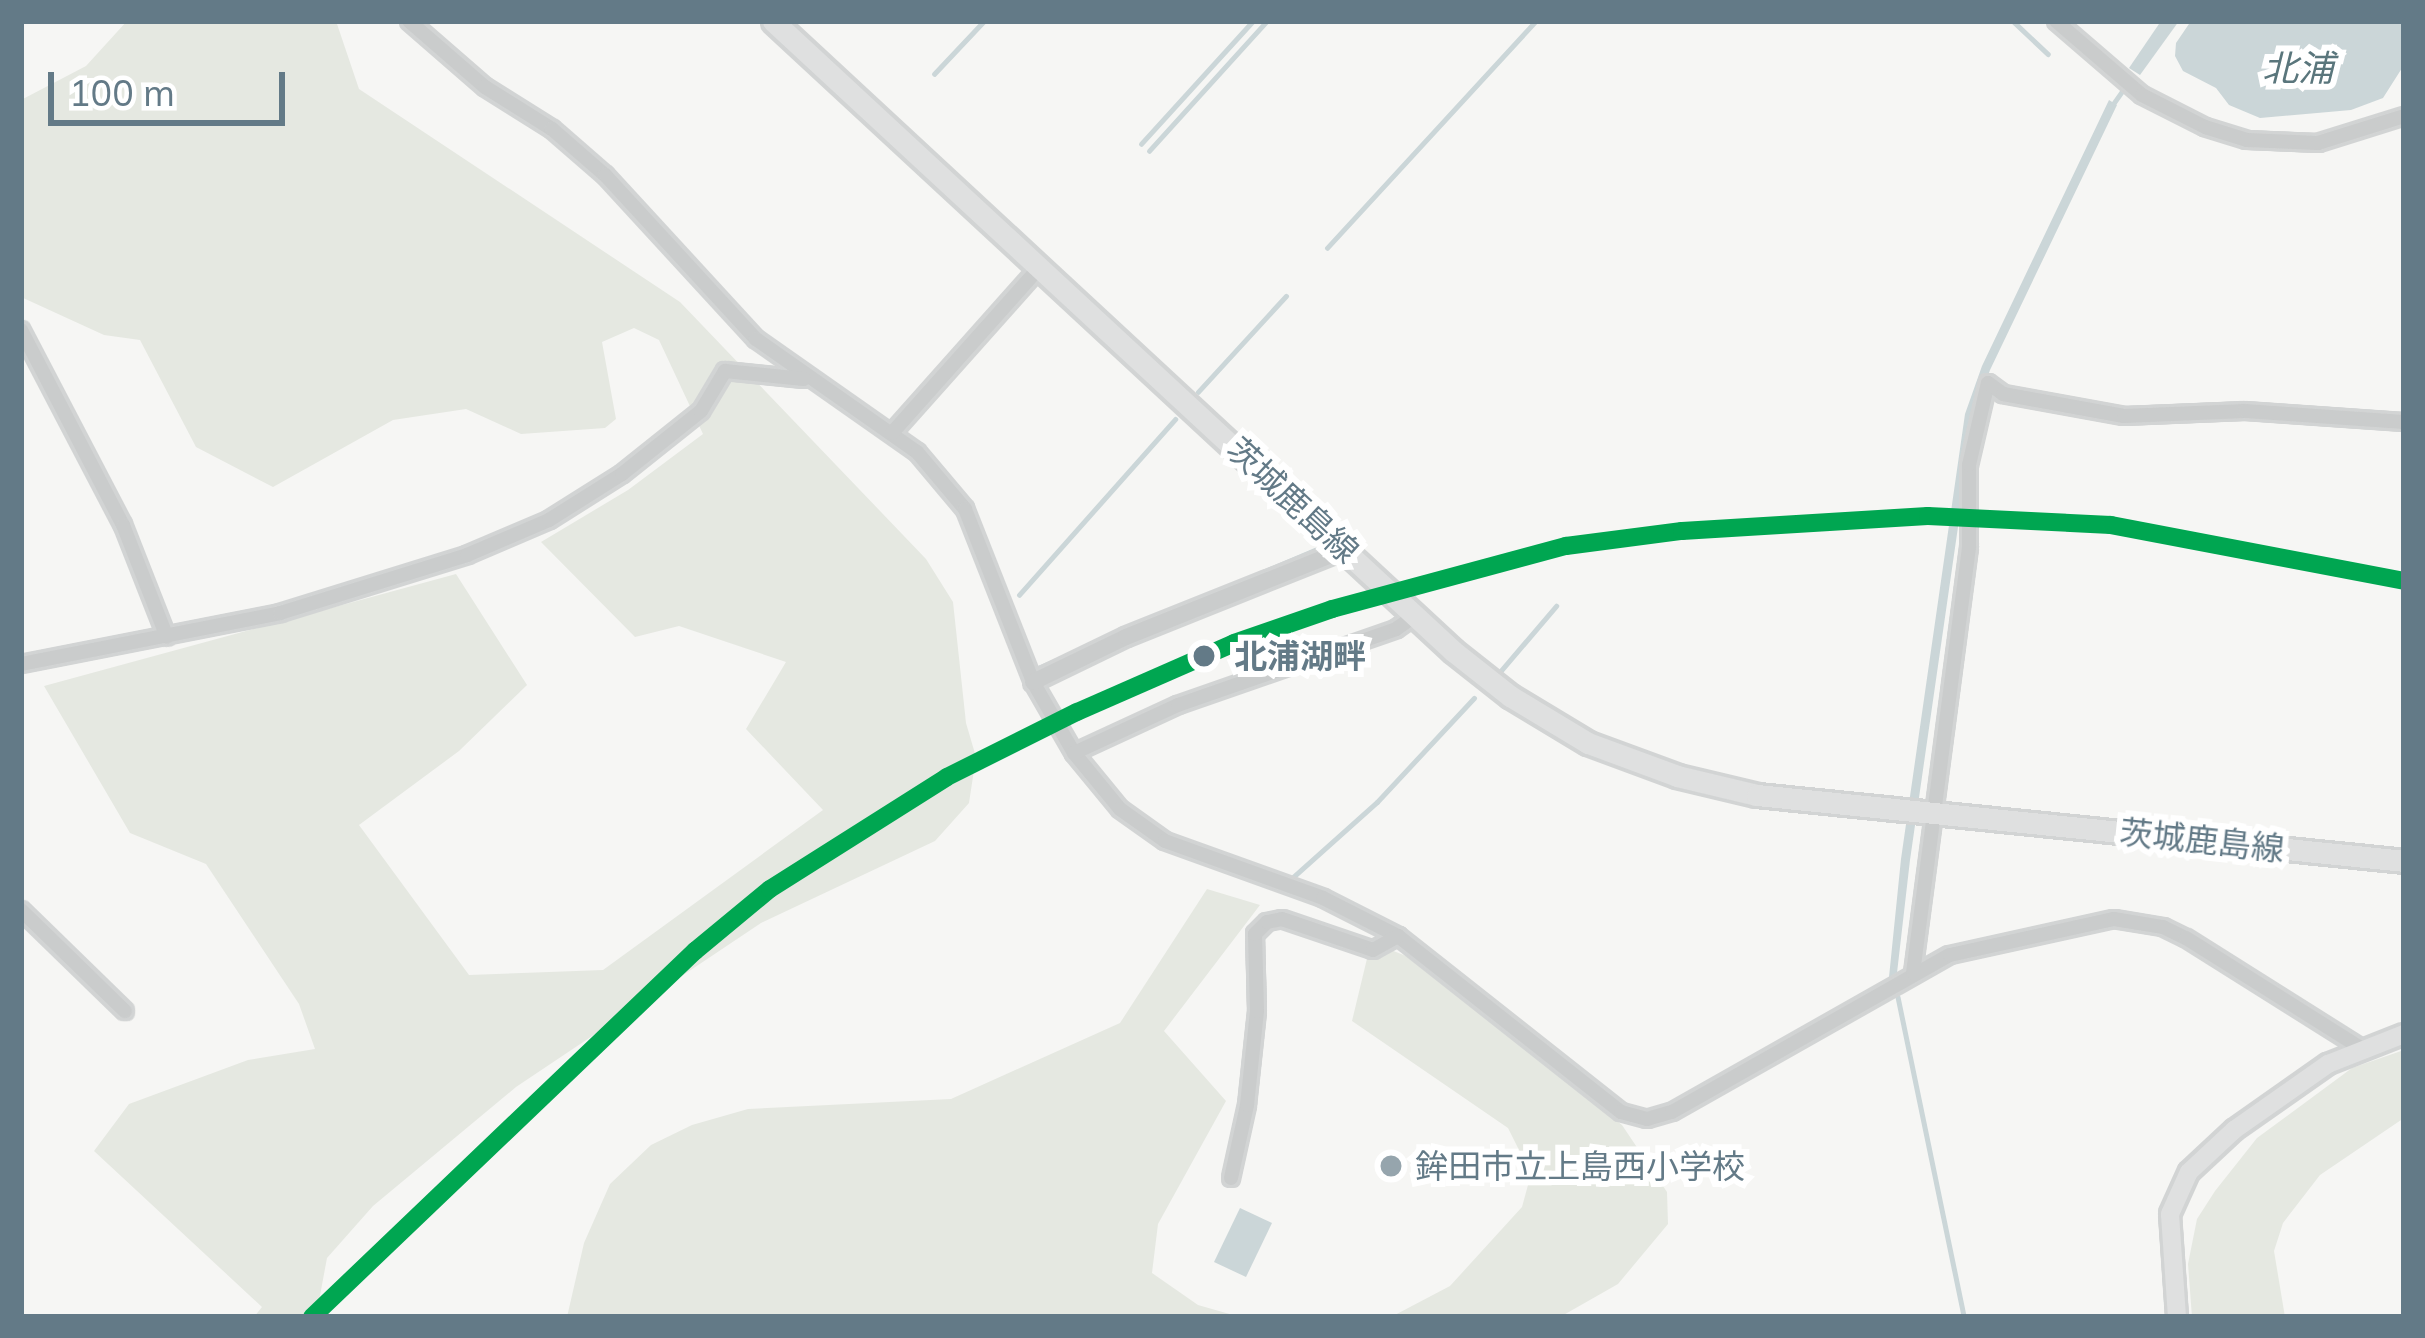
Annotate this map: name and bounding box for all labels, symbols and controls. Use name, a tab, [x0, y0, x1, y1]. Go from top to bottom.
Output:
water label: 北浦	[2262, 46, 2334, 90]
scale bar	[54, 48, 291, 122]
text: 100 m	[69, 70, 175, 115]
street label: 茨城鹿島線	[1219, 429, 1367, 571]
place label: 北浦湖畔	[1234, 636, 1366, 676]
marker: 北浦湖畔	[1185, 637, 1223, 675]
street label: 茨城鹿島線	[2118, 812, 2286, 868]
place label: 鉾田市立上島西小学校	[1415, 1146, 1745, 1186]
marker: 鉾田市立上島西小学校	[1378, 1153, 1404, 1179]

